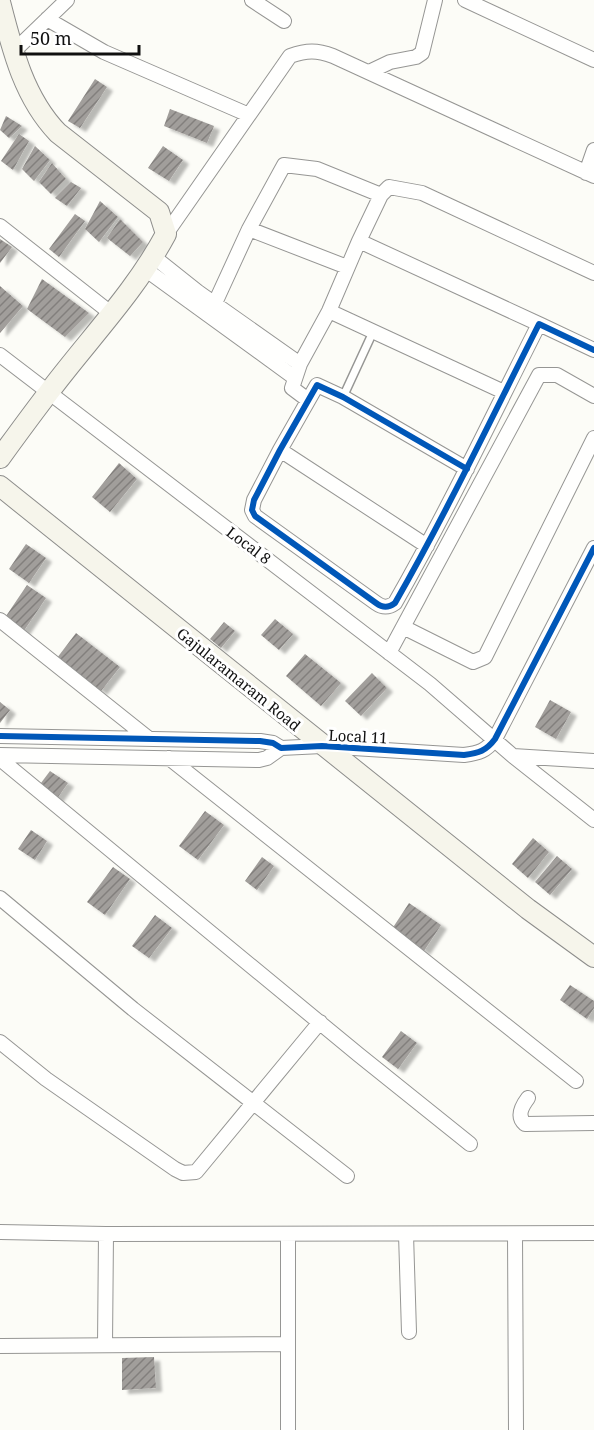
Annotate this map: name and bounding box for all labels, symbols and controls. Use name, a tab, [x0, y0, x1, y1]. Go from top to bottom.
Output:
scale bar	[21, 18, 140, 56]
text: 50 m	[30, 26, 72, 50]
street label: Local 8	[223, 522, 275, 568]
street label: Gajularamaram Road	[173, 623, 305, 735]
street label: Local 11	[328, 724, 388, 748]

